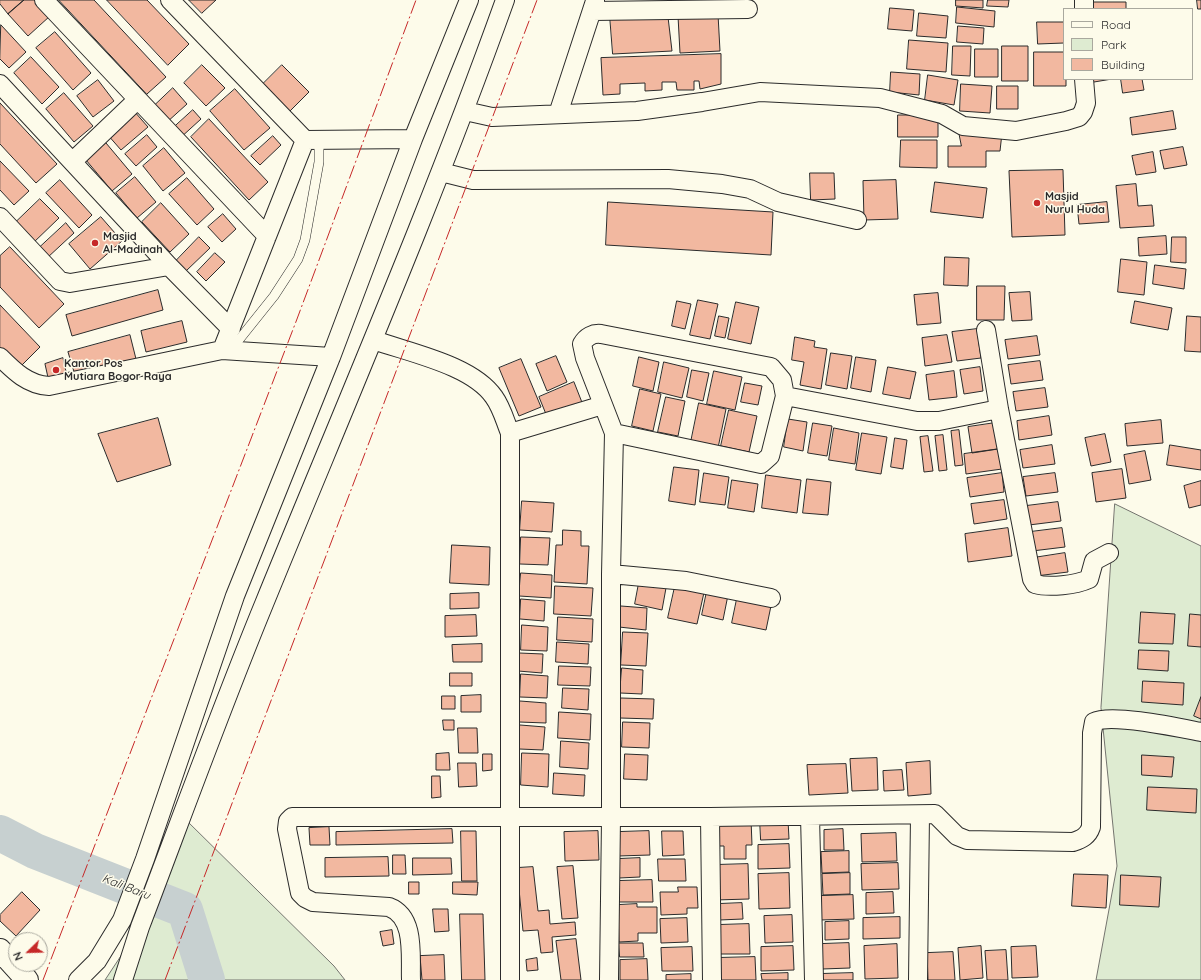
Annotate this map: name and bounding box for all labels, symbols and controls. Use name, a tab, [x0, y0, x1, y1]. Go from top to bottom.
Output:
legend	[1063, 8, 1193, 80]
text: Road	[1101, 17, 1131, 32]
text: Park	[1101, 37, 1126, 52]
text: Building	[1101, 57, 1145, 72]
place label: Masjid Nurul Huda	[1045, 190, 1105, 216]
marker: Masjid Nurul Huda	[1032, 198, 1042, 208]
place label: Masjid Al-Madinah	[103, 230, 163, 256]
marker: Masjid Al-Madinah	[90, 238, 100, 248]
place label: Kantor Pos Mutiara Bogor Raya	[64, 357, 172, 383]
marker: Kantor Pos Mutiara Bogor Raya	[51, 365, 61, 375]
water label: Kali Baru	[100, 871, 152, 903]
north arrow	[8, 932, 48, 972]
text: N	[10, 950, 26, 963]

